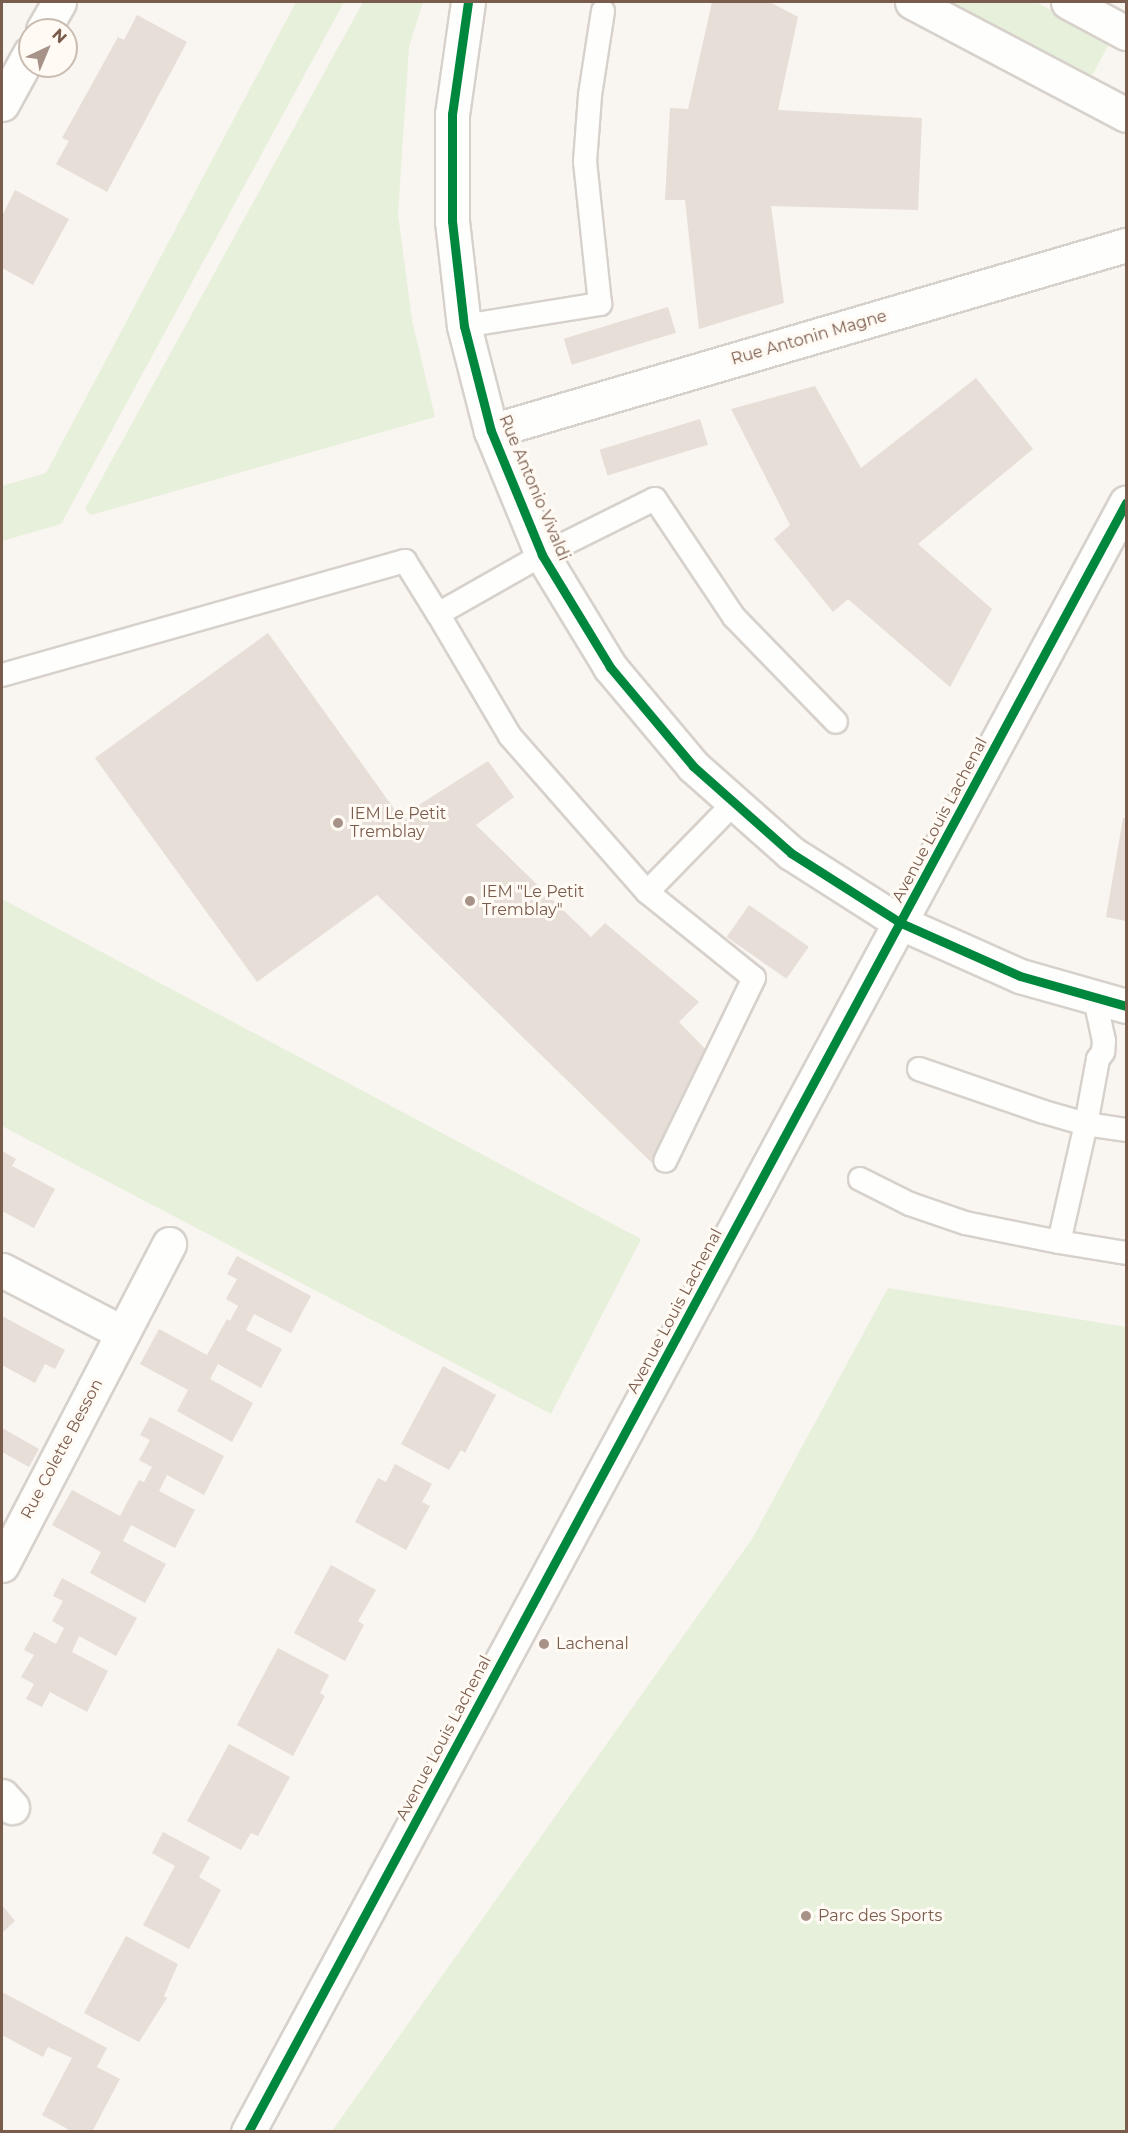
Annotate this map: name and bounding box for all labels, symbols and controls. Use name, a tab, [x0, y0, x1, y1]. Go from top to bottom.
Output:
north arrow	[18, 18, 78, 78]
text: N	[48, 25, 71, 47]
street label: Rue Antonin Magne	[729, 307, 889, 369]
street label: Rue Antonio Vivaldi	[495, 412, 573, 564]
street label: Avenue Louis Lachenal	[888, 734, 992, 906]
place label: IEM Le Petit Tremblay	[350, 804, 446, 842]
marker: IEM Le Petit Tremblay	[331, 816, 345, 830]
place label: IEM "Le Petit Tremblay"	[482, 882, 584, 920]
marker: IEM "Le Petit Tremblay"	[463, 894, 477, 908]
street label: Avenue Louis Lachenal	[623, 1225, 727, 1397]
street label: Rue Colette Besson	[17, 1376, 107, 1522]
place label: Lachenal	[556, 1634, 629, 1654]
marker: Lachenal	[537, 1637, 551, 1651]
street label: Avenue Louis Lachenal	[392, 1652, 496, 1824]
place label: Parc des Sports	[818, 1906, 942, 1926]
marker: Parc des Sports	[799, 1909, 813, 1923]

